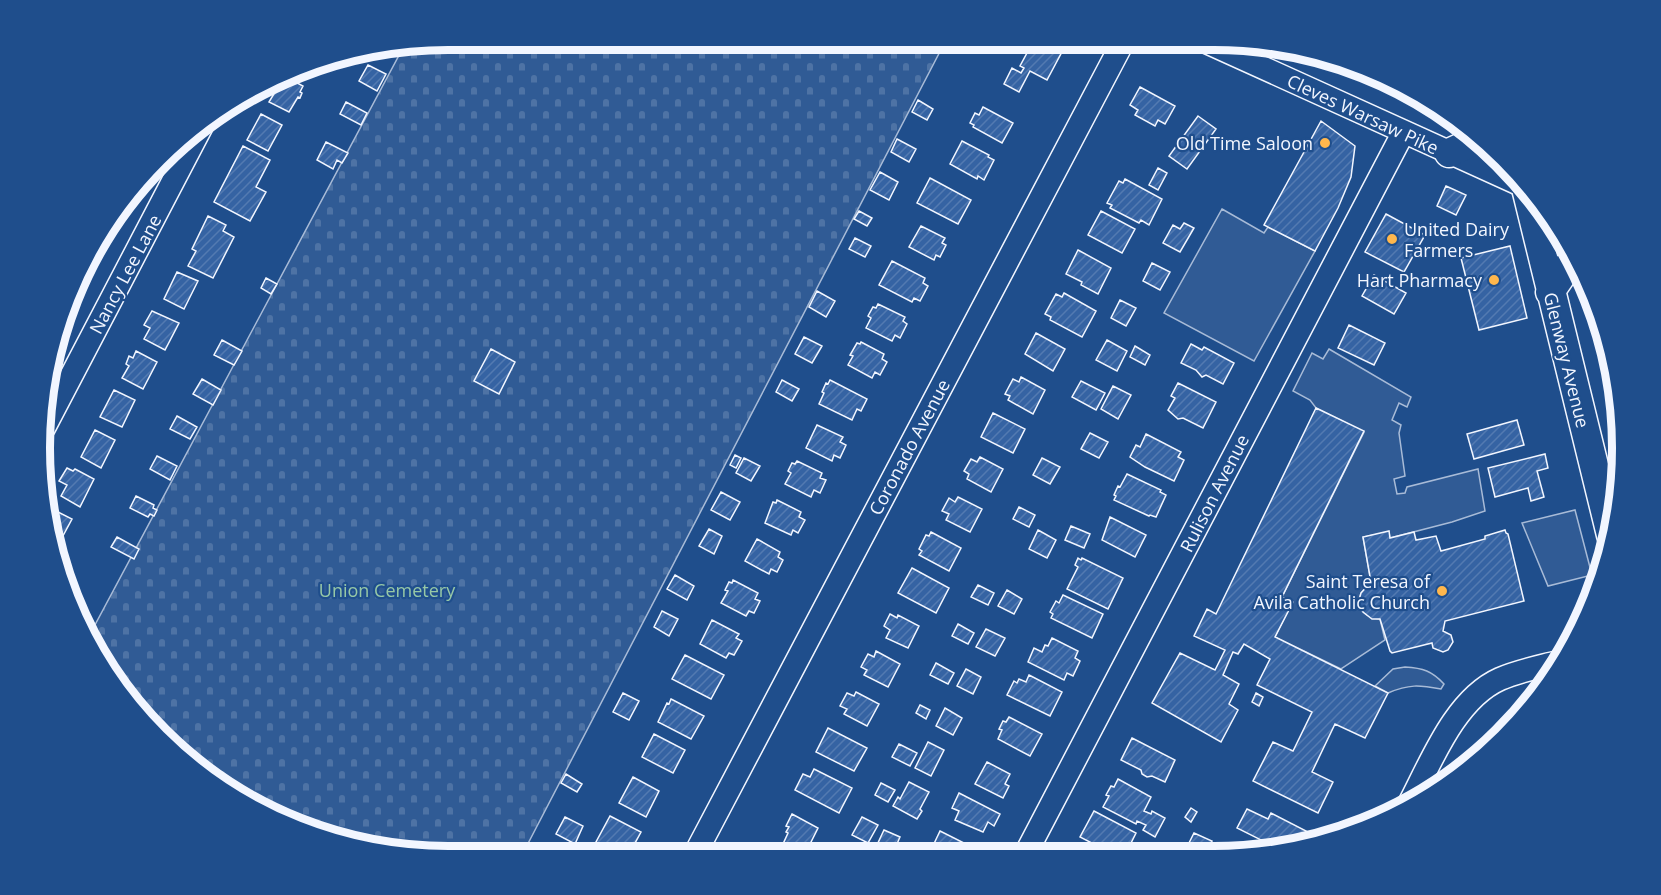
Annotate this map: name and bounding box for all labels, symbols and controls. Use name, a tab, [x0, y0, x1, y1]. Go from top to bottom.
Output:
street label: Cleves Warsaw Pike	[1283, 68, 1443, 160]
place label: Old Time Saloon	[1176, 131, 1313, 155]
marker: Old Time Saloon	[1318, 136, 1332, 150]
street label: Nancy Lee Lane	[83, 210, 167, 338]
place label: United Dairy Farmers	[1404, 217, 1510, 262]
marker: United Dairy Farmers	[1385, 232, 1399, 246]
place label: Hart Pharmacy	[1357, 268, 1483, 292]
marker: Hart Pharmacy	[1487, 273, 1501, 287]
street label: Glenway Avenue	[1539, 290, 1595, 430]
street label: Coronado Avenue	[863, 375, 955, 519]
street label: Rulison Avenue	[1174, 430, 1254, 556]
place label: Saint Teresa of Avila Catholic Church	[1253, 569, 1431, 614]
park label: Union Cemetery	[319, 578, 456, 602]
marker: Saint Teresa of Avila Catholic Church	[1435, 584, 1449, 598]

